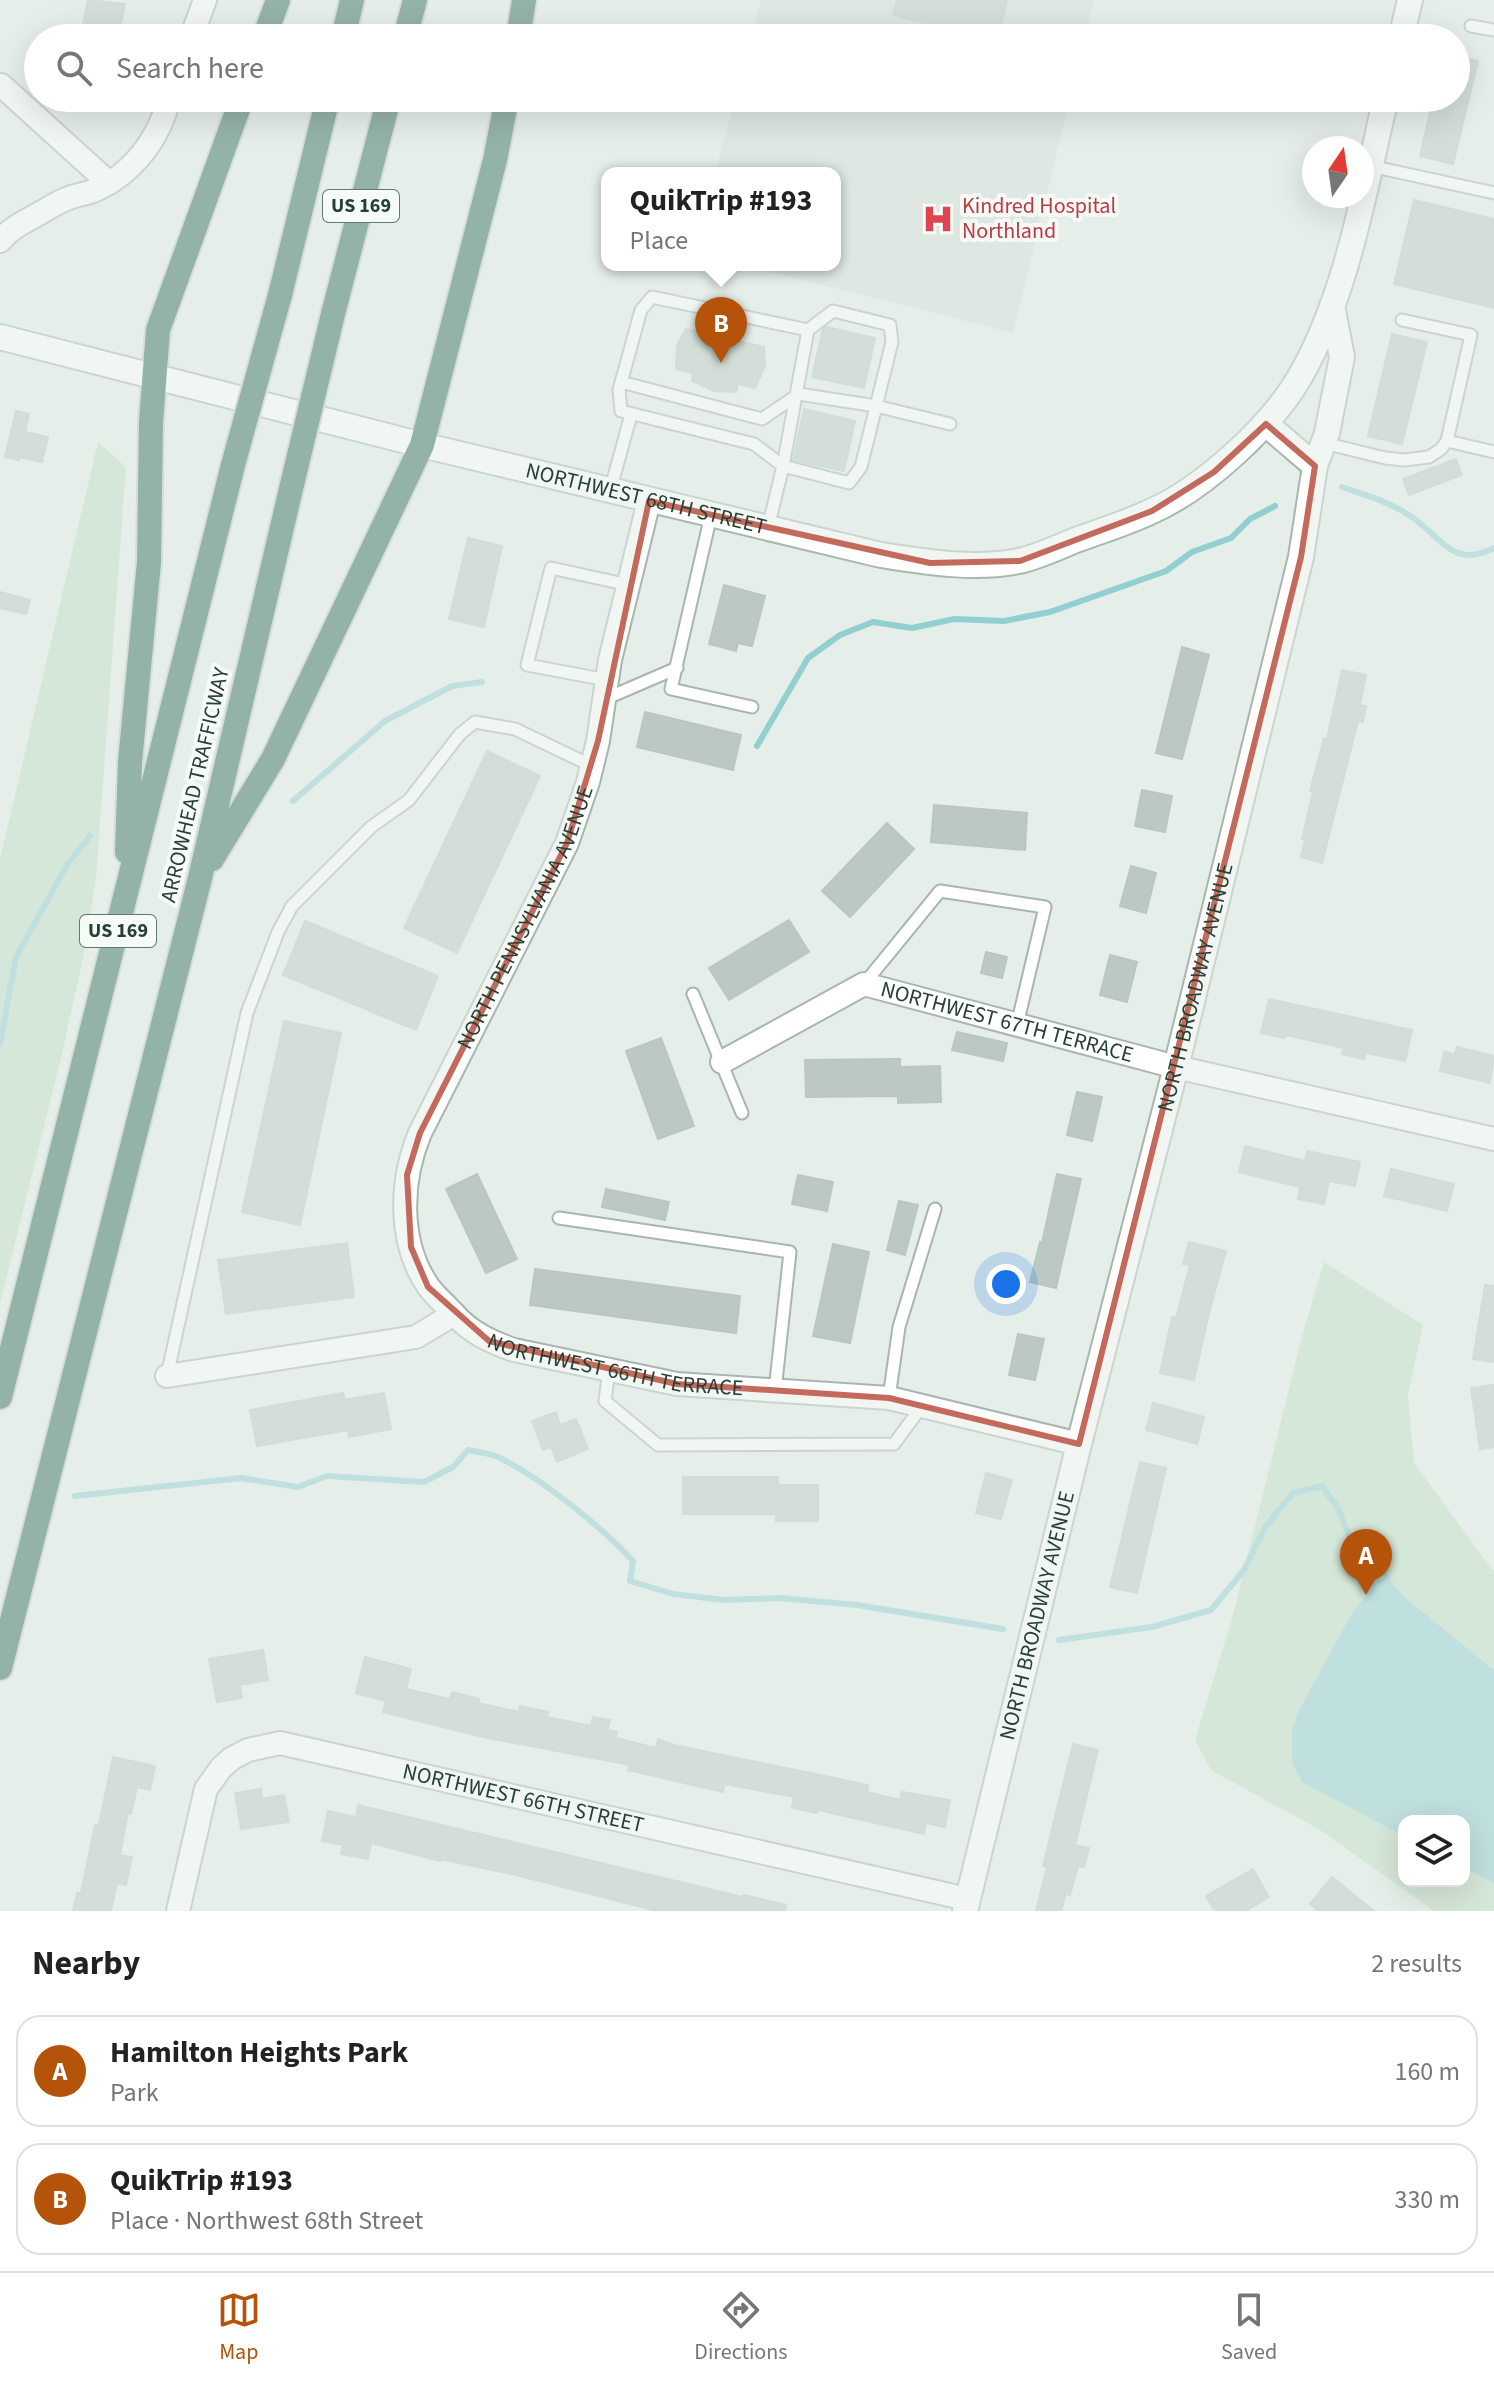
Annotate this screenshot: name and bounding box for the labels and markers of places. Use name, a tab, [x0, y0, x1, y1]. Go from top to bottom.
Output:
place label: Kindred Hospital Northland	[962, 190, 1116, 247]
hospital icon: Kindred Hospital Northland	[921, 202, 955, 236]
pin: B	[695, 297, 747, 363]
pin: A	[1340, 1529, 1392, 1595]

